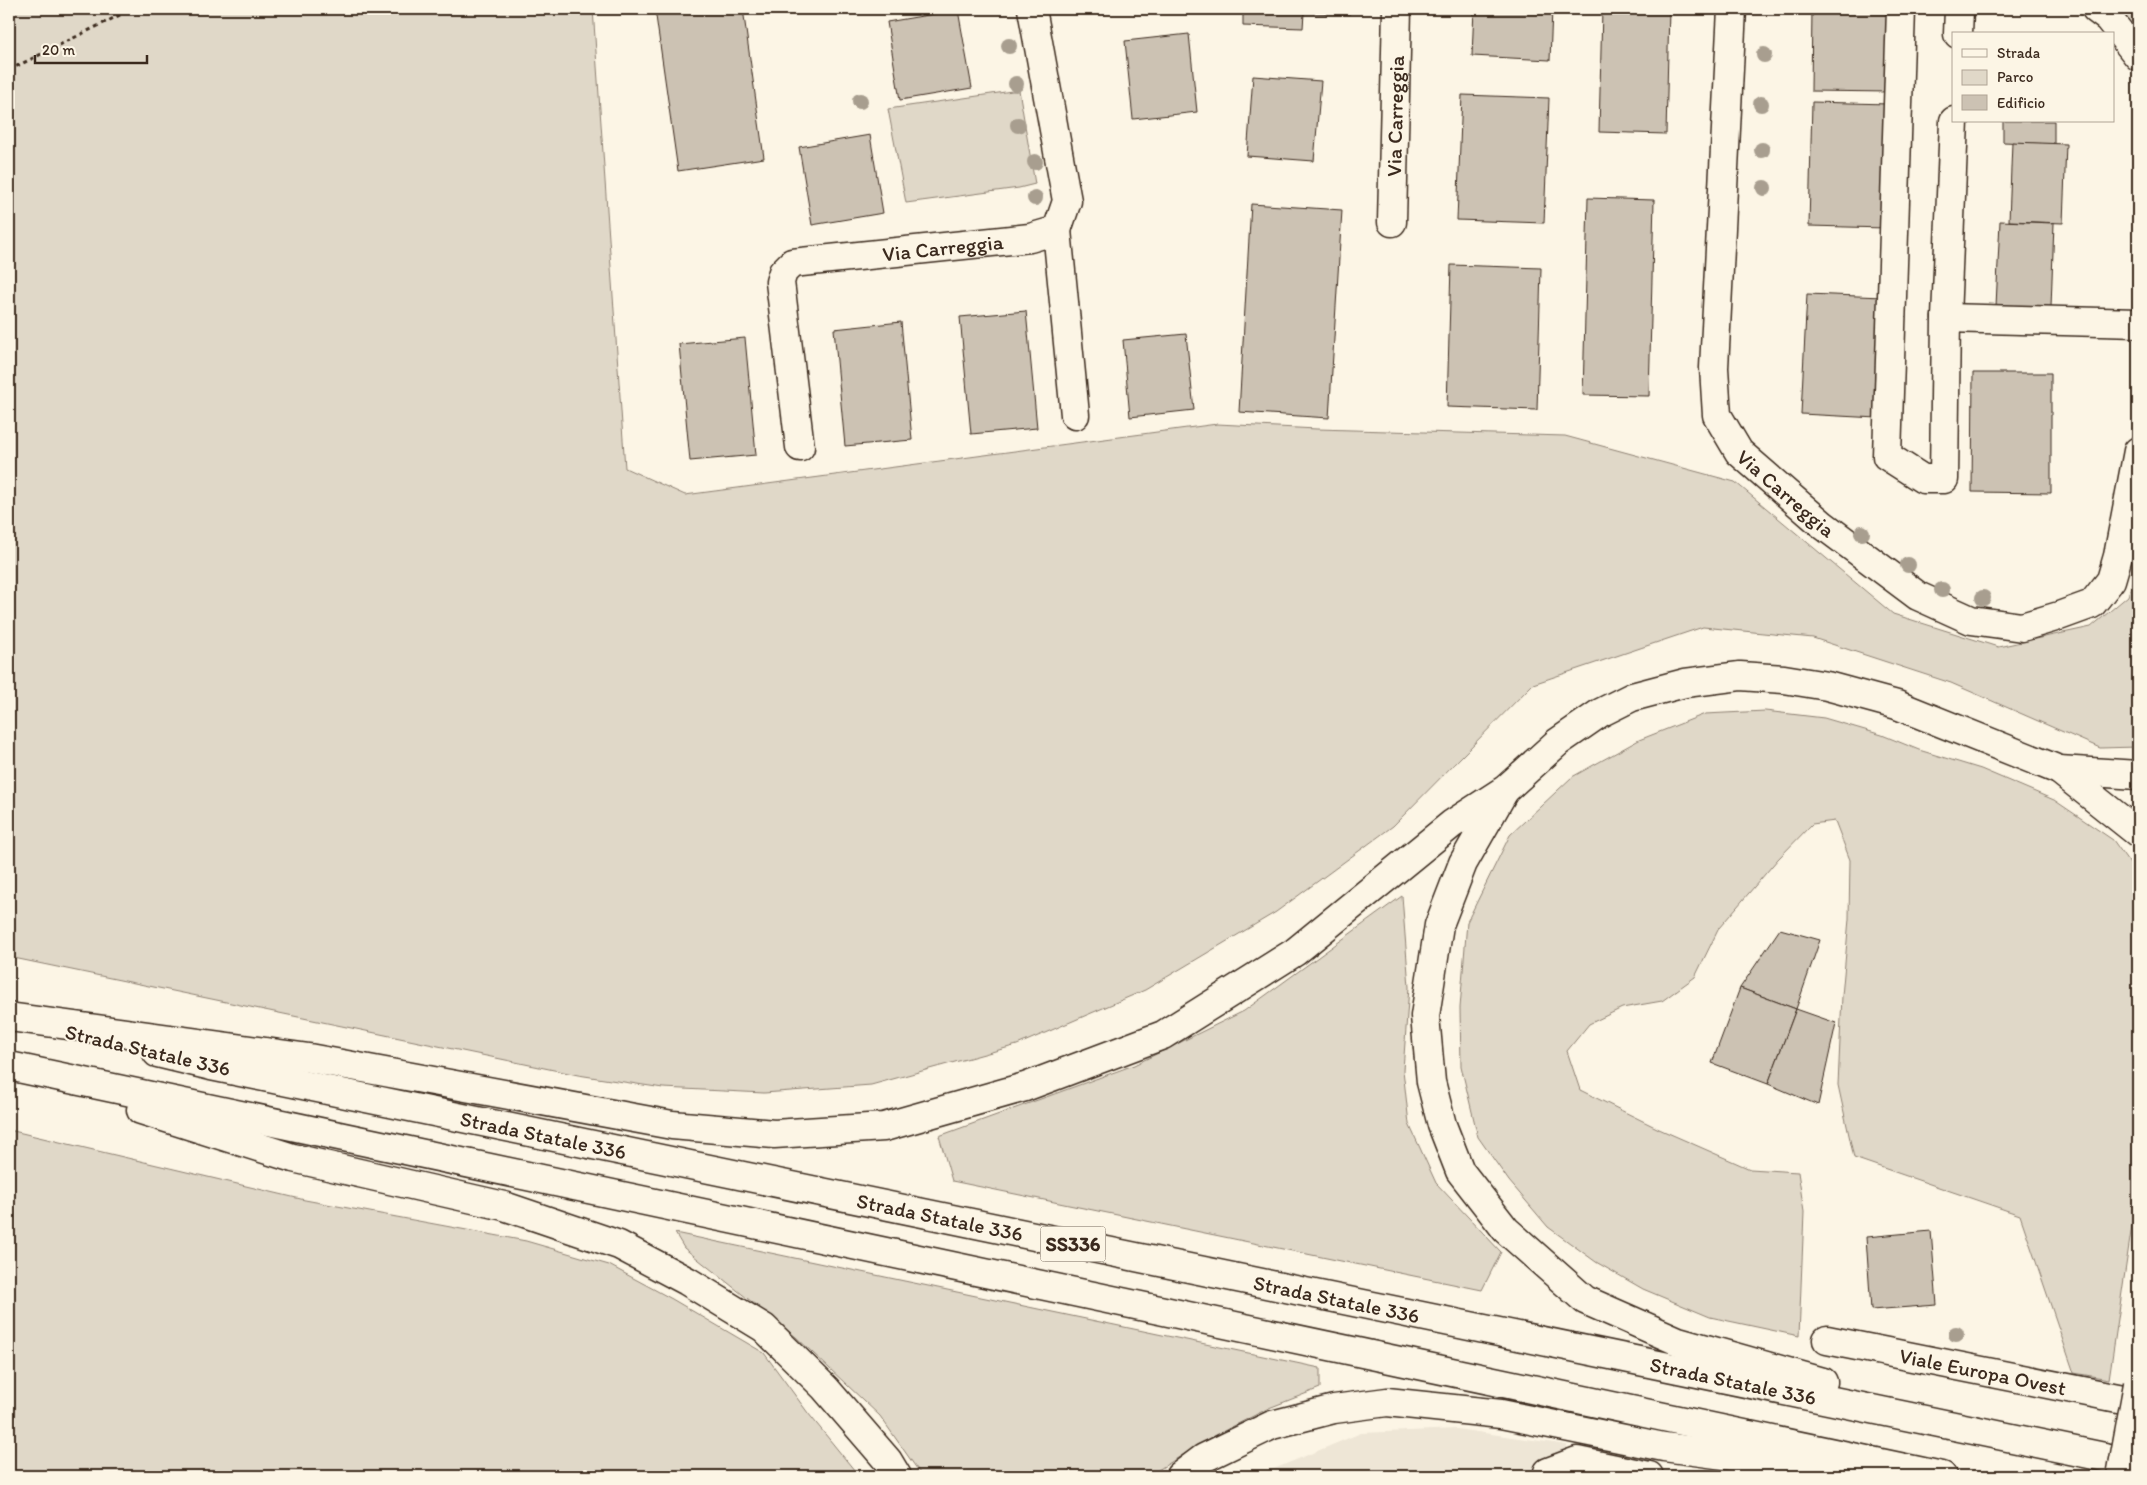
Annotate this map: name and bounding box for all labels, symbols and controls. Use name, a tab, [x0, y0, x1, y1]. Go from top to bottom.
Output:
scale bar	[35, 32, 148, 64]
legend	[1952, 32, 2114, 122]
text: 20 m	[42, 41, 76, 59]
text: Strada	[1997, 44, 2041, 62]
street label: Via Carreggia	[1381, 55, 1408, 177]
text: Parco	[1997, 68, 2033, 86]
text: Edificio	[1997, 94, 2045, 112]
street label: Via Carreggia	[881, 228, 1005, 266]
street label: Via Carreggia	[1732, 444, 1840, 542]
street label: Strada Statale 336	[63, 1019, 233, 1081]
street label: Strada Statale 336	[458, 1105, 629, 1164]
street label: Strada Statale 336	[855, 1187, 1025, 1246]
road number: SS336	[1040, 1226, 1106, 1262]
street label: Strada Statale 336	[1251, 1269, 1422, 1328]
street label: Viale Europa Ovest	[1897, 1342, 2069, 1400]
street label: Strada Statale 336	[1648, 1351, 1819, 1410]

